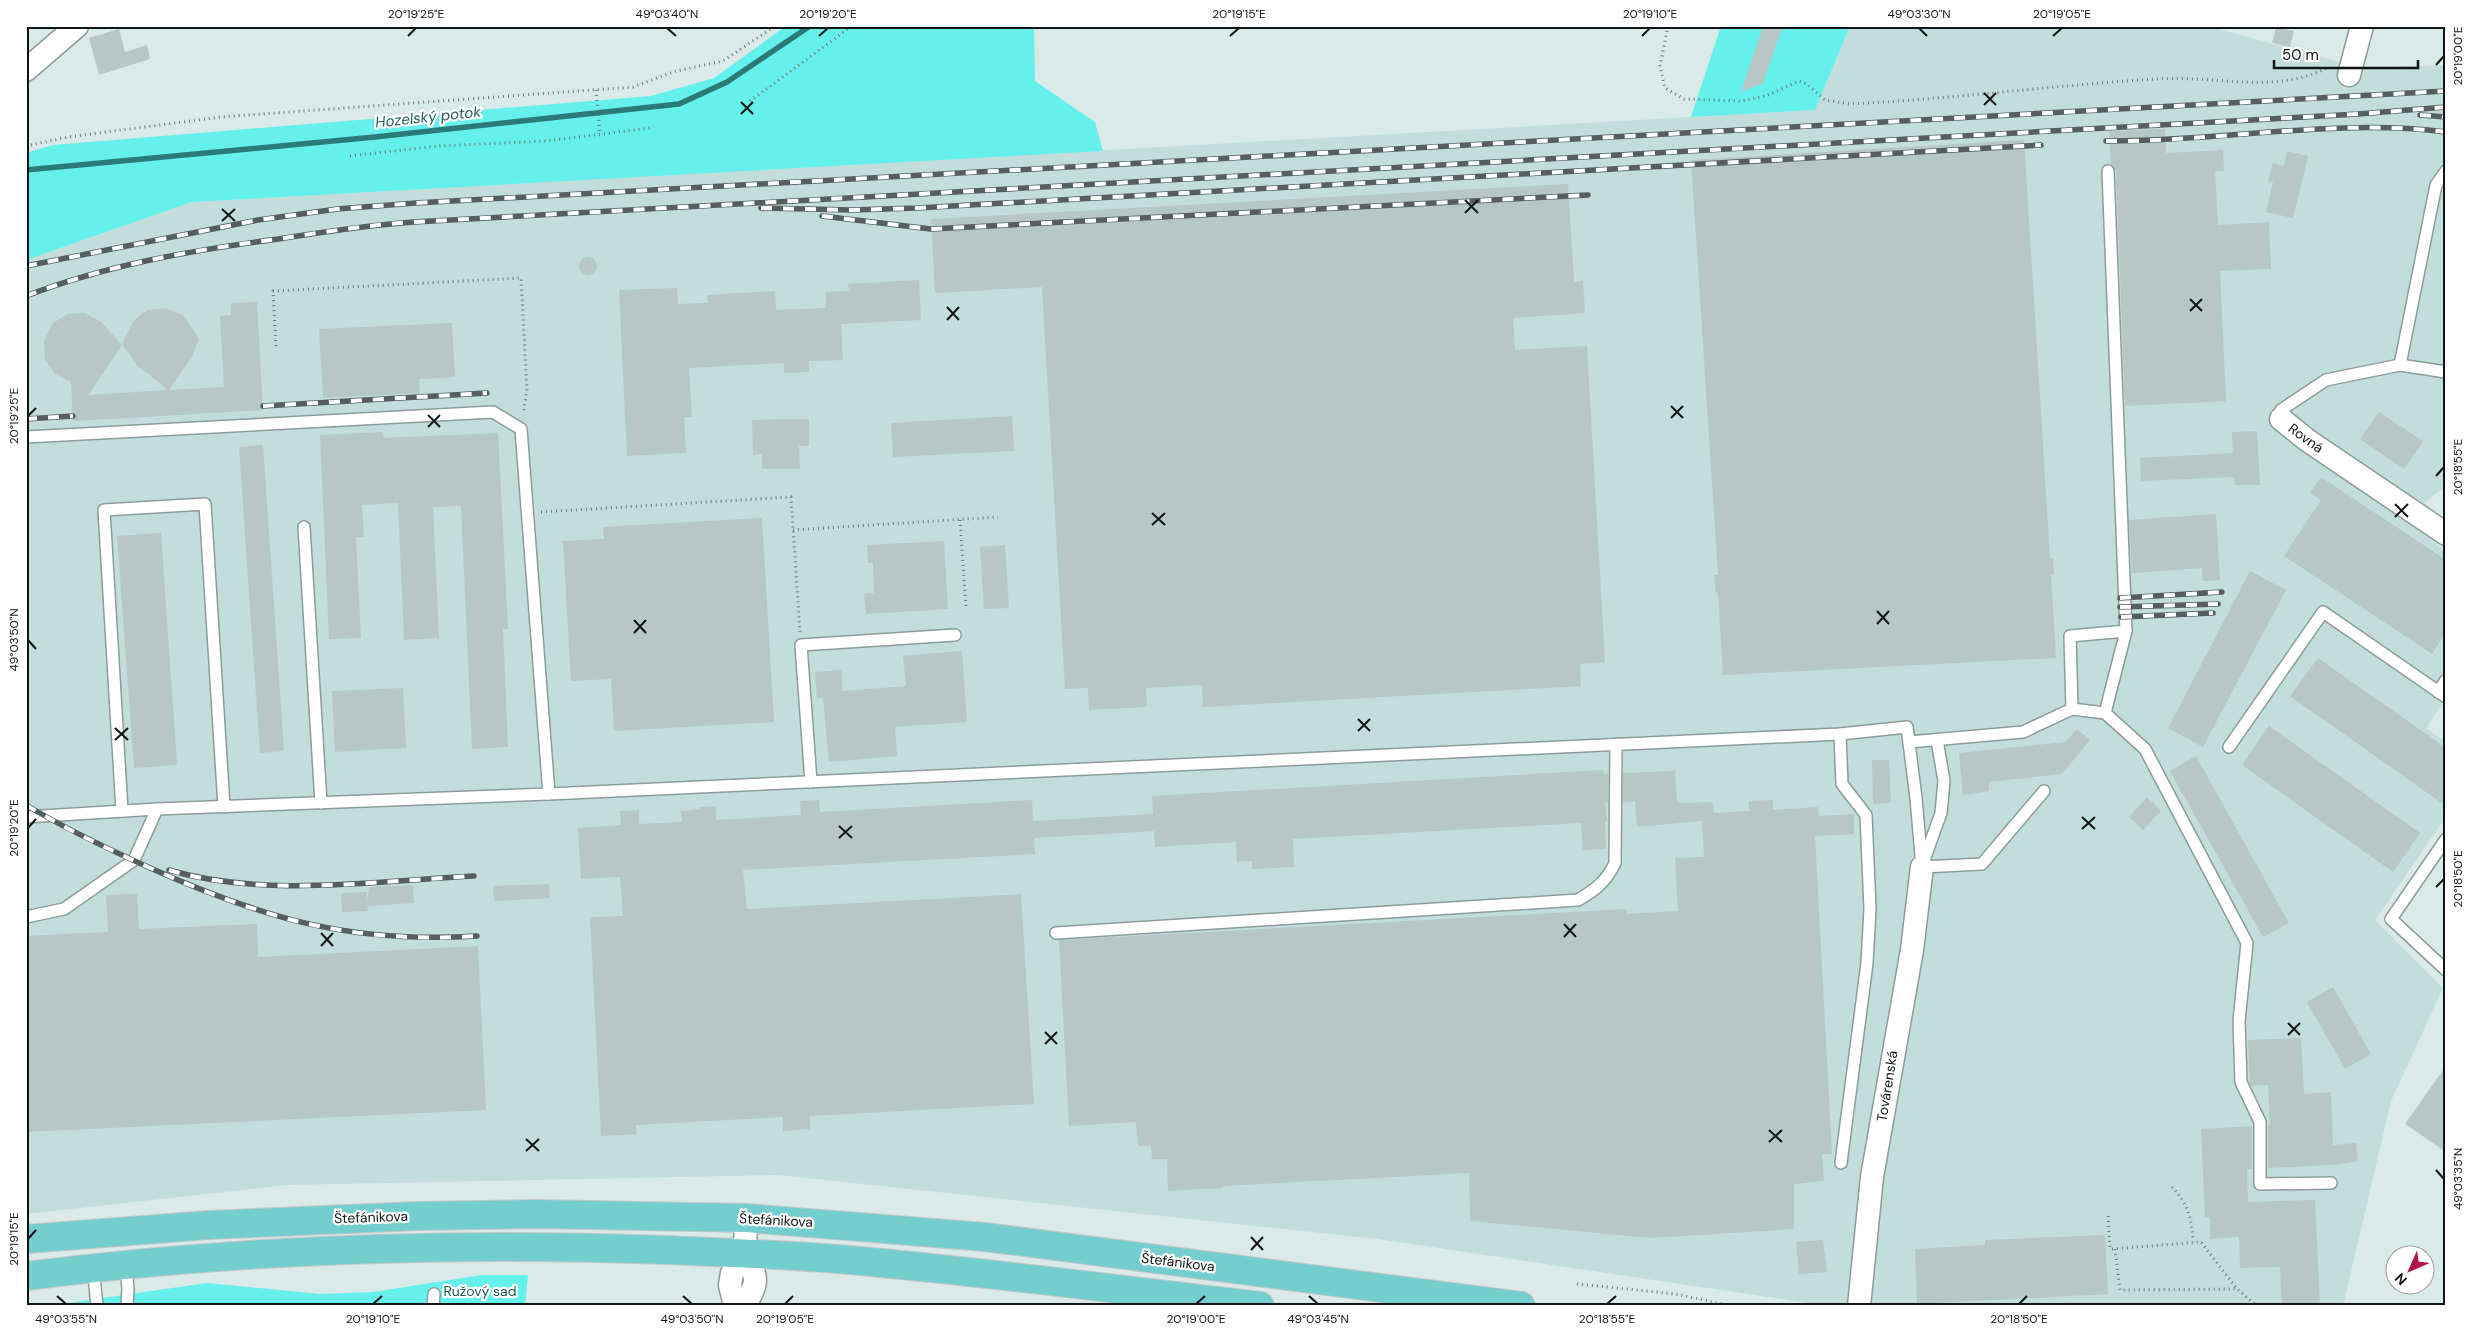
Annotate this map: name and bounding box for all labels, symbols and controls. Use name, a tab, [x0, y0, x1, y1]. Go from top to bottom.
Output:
text: 20°19'25"E	[388, 6, 445, 22]
text: 49°03'40"N	[636, 6, 698, 22]
text: 20°19'20"E	[799, 6, 857, 22]
text: 20°19'15"E	[1212, 6, 1266, 22]
text: 20°19'10"E	[1623, 6, 1677, 22]
text: 49°03'30"N	[1887, 6, 1951, 22]
text: 20°19'05"E	[2033, 6, 2091, 22]
text: 20°19'00"E	[2450, 26, 2466, 86]
scale bar	[2274, 38, 2418, 70]
text: 50 m	[2282, 45, 2319, 65]
water label: Hozelský potok	[374, 101, 482, 132]
text: 20°19'25"E	[6, 387, 22, 444]
street label: Rovná	[2285, 419, 2327, 457]
text: 20°18'55"E	[2450, 439, 2466, 495]
text: 49°03'50"N	[6, 608, 22, 672]
text: 20°19'20"E	[6, 799, 22, 857]
text: 20°18'50"E	[2450, 850, 2466, 908]
street label: Továrenská	[1872, 1049, 1902, 1123]
text: 49°03'35"N	[2450, 1148, 2466, 1210]
street label: Štefánikova	[334, 1207, 408, 1227]
street label: Štefánikova	[739, 1209, 813, 1231]
text: 20°19'15"E	[6, 1212, 22, 1266]
north arrow	[2384, 1244, 2434, 1294]
street label: Štefánikova	[1140, 1249, 1216, 1275]
text: N	[2391, 1269, 2411, 1289]
park label: Ružový sad	[443, 1282, 517, 1300]
text: 49°03'55"N	[35, 1311, 97, 1327]
text: 20°19'10"E	[346, 1311, 400, 1327]
text: 49°03'50"N	[660, 1311, 724, 1327]
text: 20°19'05"E	[756, 1311, 814, 1327]
text: 20°19'00"E	[1167, 1311, 1226, 1327]
text: 49°03'45"N	[1287, 1311, 1349, 1327]
text: 20°18'55"E	[1579, 1311, 1635, 1327]
text: 20°18'50"E	[1990, 1311, 2048, 1327]

